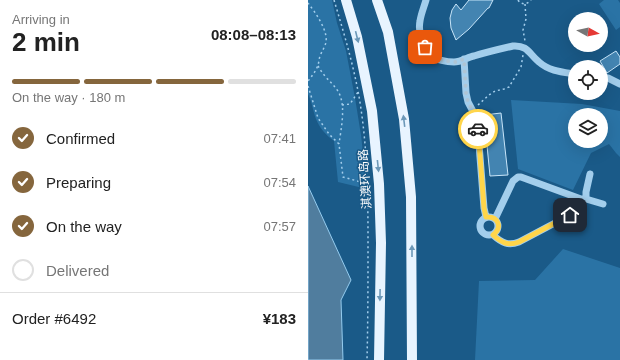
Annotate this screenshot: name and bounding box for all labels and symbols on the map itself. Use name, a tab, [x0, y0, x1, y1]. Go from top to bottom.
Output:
north arrow	[568, 12, 608, 52]
pin	[408, 30, 442, 64]
one-way arrow	[354, 32, 360, 44]
courier	[458, 109, 498, 149]
one-way arrow	[401, 115, 407, 127]
street label: 淇澳环岛路	[356, 149, 374, 209]
one-way arrow	[374, 160, 381, 172]
pin	[553, 198, 587, 232]
one-way arrow	[409, 244, 415, 257]
one-way arrow	[377, 289, 383, 302]

